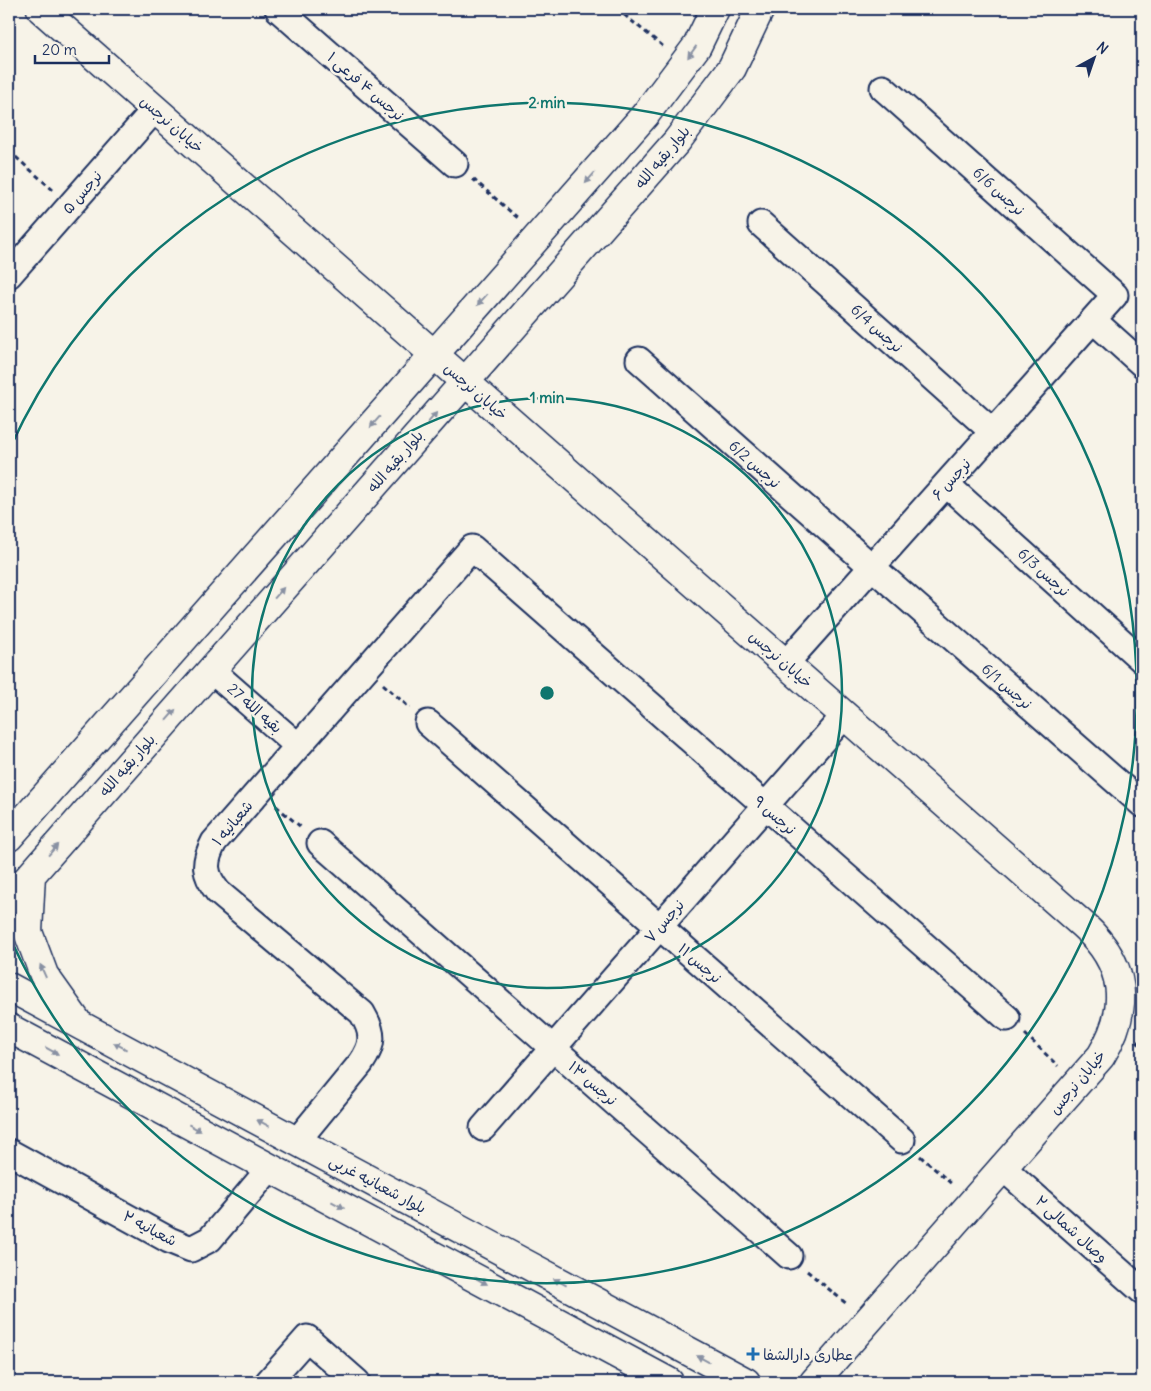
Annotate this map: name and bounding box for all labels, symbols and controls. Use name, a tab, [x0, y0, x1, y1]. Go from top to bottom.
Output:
scale bar	[35, 32, 109, 64]
north arrow	[1068, 32, 1118, 82]
text: N	[1093, 38, 1112, 58]
text: 20 m	[42, 40, 77, 59]
one-way arrow	[687, 45, 697, 59]
street label: نرجس ۴ فرعی ۱	[323, 47, 408, 125]
street label: خیابان نرجس	[136, 91, 208, 157]
text: 2 min	[529, 93, 566, 112]
street label: بلوار بقیه الله	[630, 122, 694, 192]
street label: نرجس 6/6	[969, 163, 1029, 219]
street label: نرجس ۵	[58, 166, 106, 218]
one-way arrow	[584, 171, 595, 184]
one-way arrow	[476, 293, 488, 305]
street label: نرجس 6/4	[847, 300, 907, 356]
street label: خیابان نرجس	[440, 358, 512, 424]
text: 1 min	[530, 388, 565, 407]
one-way arrow	[427, 412, 438, 425]
one-way arrow	[369, 415, 381, 427]
street label: بلوار بقیه الله	[363, 426, 427, 496]
street label: نرجس 6/2	[725, 436, 785, 492]
street label: نرجس ۶	[927, 454, 975, 504]
street label: نرجس 6/3	[1014, 544, 1074, 600]
one-way arrow	[273, 586, 284, 599]
street label: خیابان نرجس	[745, 626, 817, 692]
street label: نرجس 6/1	[978, 659, 1036, 713]
street label: بقیه الله 27	[224, 679, 286, 737]
centre of rings	[538, 684, 556, 702]
one-way arrow	[166, 708, 177, 721]
street label: بلوار بقیه الله	[95, 730, 159, 800]
street label: نرجس ۹	[750, 791, 800, 839]
street label: شعبانیه ۱	[207, 796, 257, 850]
one-way arrow	[47, 844, 58, 857]
street label: نرجس ۷	[640, 895, 688, 947]
street label: نرجس ۱۱	[674, 939, 726, 987]
one-way arrow	[38, 964, 46, 978]
one-way arrow	[112, 1042, 127, 1050]
street label: خیابان نرجس	[1045, 1046, 1109, 1118]
one-way arrow	[44, 1047, 59, 1055]
street label: نرجس ۱۳	[565, 1057, 621, 1109]
one-way arrow	[255, 1119, 270, 1127]
one-way arrow	[188, 1124, 202, 1132]
street label: بلوار شعبانیه غربی	[326, 1151, 430, 1218]
street label: وصال شمالی ۲	[1031, 1191, 1113, 1268]
one-way arrow	[331, 1200, 345, 1209]
street label: شعبانیه ۲	[120, 1206, 180, 1250]
one-way arrow	[475, 1277, 488, 1286]
one-way arrow	[553, 1278, 567, 1287]
place label: عطاری دارالشفا	[763, 1345, 853, 1364]
marker: عطاری دارالشفا	[747, 1348, 759, 1360]
one-way arrow	[696, 1355, 711, 1363]

